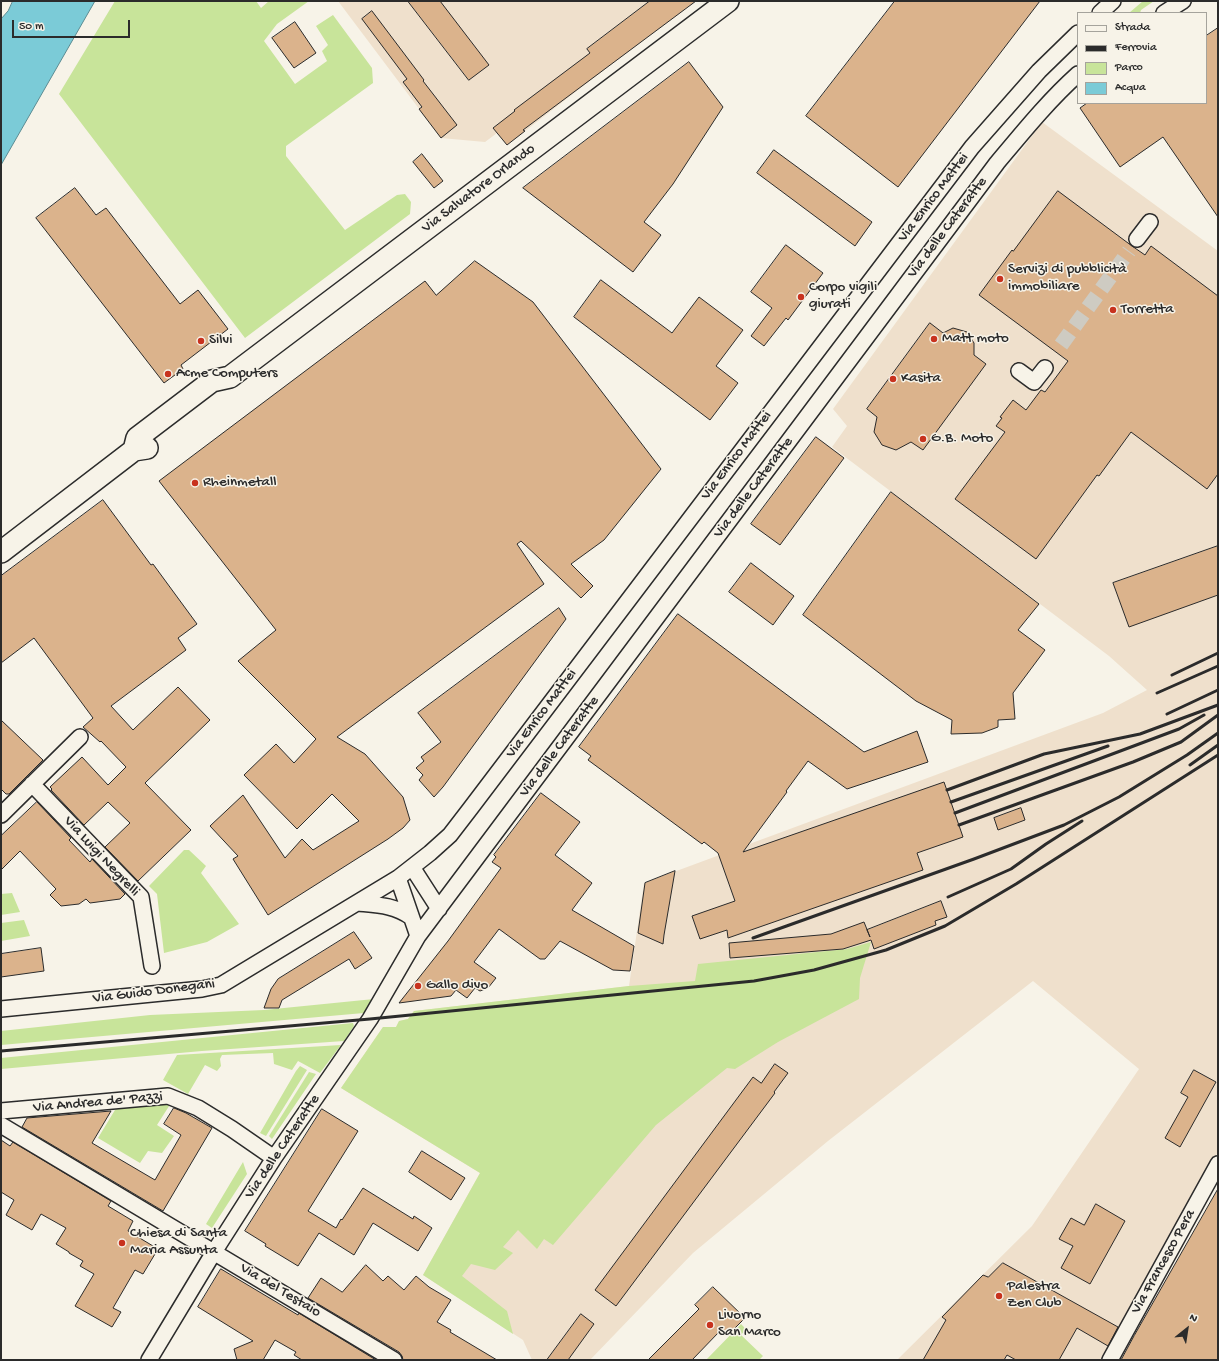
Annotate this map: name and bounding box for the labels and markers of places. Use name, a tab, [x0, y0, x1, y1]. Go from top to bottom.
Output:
place label: Servizi di pubblicità immobiliare	[1008, 261, 1126, 296]
marker: Servizi di pubblicità immobiliare	[995, 274, 1005, 284]
place label: Corpo vigili giurati	[809, 279, 877, 314]
marker: Corpo vigili giurati	[796, 292, 806, 302]
place label: Torretta	[1121, 301, 1173, 319]
marker: Torretta	[1108, 305, 1118, 315]
place label: Matt moto	[942, 330, 1009, 348]
place label: Silvi	[209, 332, 232, 350]
marker: Matt moto	[929, 334, 939, 344]
marker: Silvi	[196, 336, 206, 346]
place label: Acme Computers	[176, 365, 278, 383]
marker: Acme Computers	[163, 369, 173, 379]
place label: Kasita	[901, 370, 941, 388]
marker: Kasita	[888, 374, 898, 384]
place label: G.B. Moto	[931, 430, 993, 448]
marker: G.B. Moto	[918, 434, 928, 444]
place label: Rheinmetall	[203, 474, 276, 492]
marker: Rheinmetall	[190, 478, 200, 488]
place label: Gallo divo	[426, 977, 488, 995]
marker: Gallo divo	[413, 981, 423, 991]
place label: Chiesa di Santa Maria Assunta	[130, 1225, 227, 1260]
marker: Chiesa di Santa Maria Assunta	[117, 1238, 127, 1248]
place label: Palestra Zen Club	[1007, 1278, 1062, 1313]
marker: Palestra Zen Club	[994, 1291, 1004, 1301]
place label: Livorno San Marco	[718, 1307, 781, 1342]
marker: Livorno San Marco	[705, 1320, 715, 1330]

